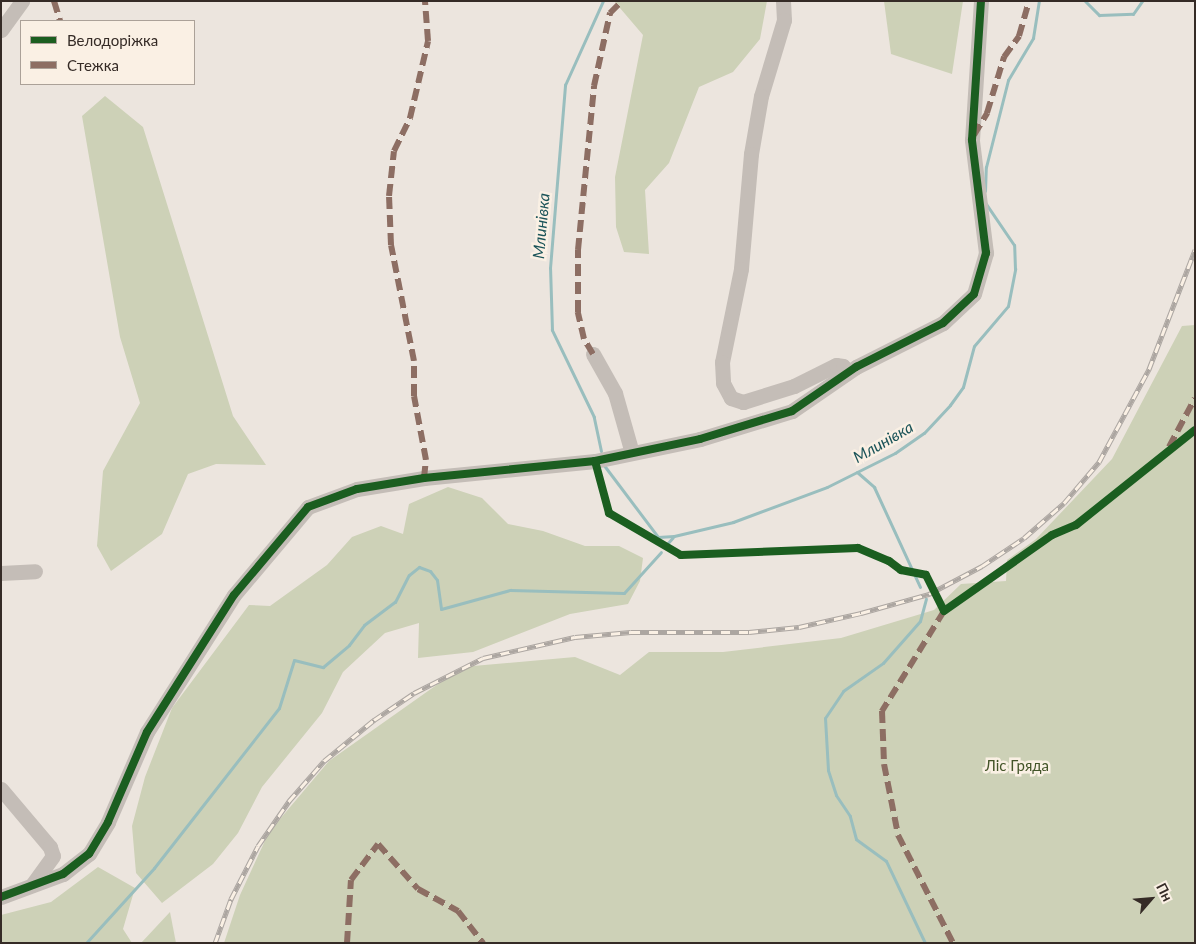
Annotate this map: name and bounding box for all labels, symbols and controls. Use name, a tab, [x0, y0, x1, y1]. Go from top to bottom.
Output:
legend	[20, 20, 195, 85]
text: Велодоріжка	[67, 31, 158, 49]
text: Стежка	[67, 56, 119, 74]
water label: Млинівка	[529, 192, 553, 260]
water label: Млинівка	[850, 417, 916, 467]
park label: Ліс Гряда	[985, 757, 1049, 775]
north arrow	[1126, 874, 1176, 924]
text: Пн	[1153, 880, 1177, 904]

